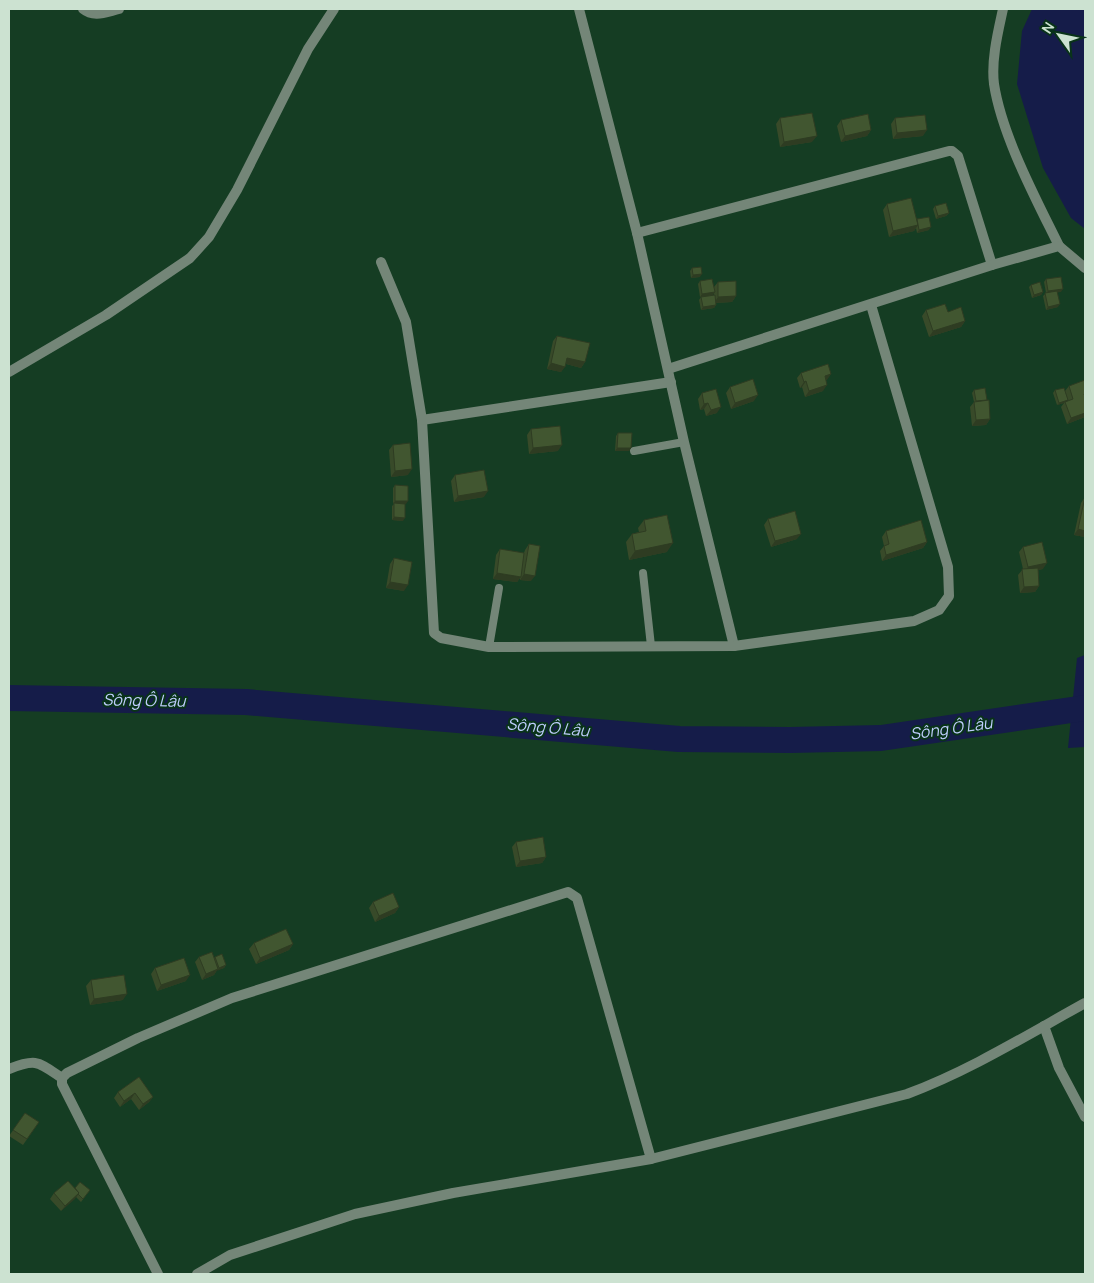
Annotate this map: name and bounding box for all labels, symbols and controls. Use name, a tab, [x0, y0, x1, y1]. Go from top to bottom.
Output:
north arrow	[1034, 10, 1084, 60]
text: N	[1037, 18, 1058, 37]
water label: Sông Ô Lâu	[102, 688, 187, 712]
water label: Sông Ô Lâu	[908, 711, 995, 745]
water label: Sông Ô Lâu	[506, 712, 592, 742]

